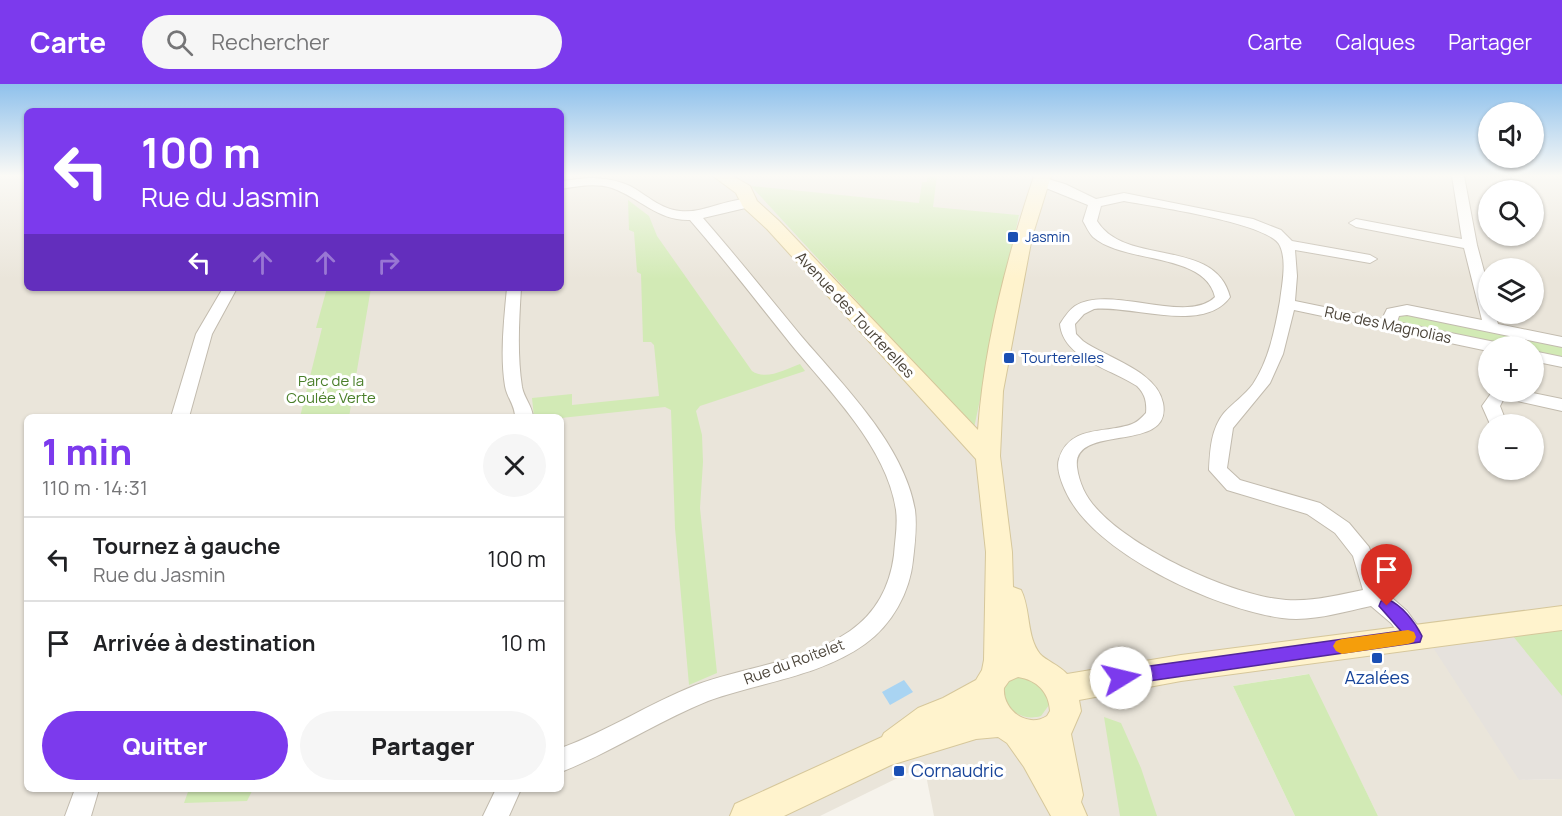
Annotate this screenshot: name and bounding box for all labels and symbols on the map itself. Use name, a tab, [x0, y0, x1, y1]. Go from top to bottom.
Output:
place label: Jasmin	[1025, 227, 1070, 246]
marker: Jasmin	[1006, 230, 1020, 244]
street label: Avenue des Tourterelles	[791, 247, 920, 383]
street label: Rue des Magnolias	[1323, 301, 1454, 348]
place label: Tourterelles	[1021, 347, 1104, 368]
marker: Tourterelles	[1002, 351, 1016, 365]
park label: Parc de la Coulée Verte	[286, 370, 376, 408]
pin	[1361, 544, 1412, 606]
street label: Rue du Roitelet	[741, 634, 847, 689]
position arrow	[1089, 646, 1153, 710]
marker: Azalées	[1370, 651, 1384, 665]
place label: Azalées	[1344, 665, 1410, 689]
place label: Cornaudric	[911, 758, 1004, 782]
marker: Cornaudric	[892, 764, 906, 778]

